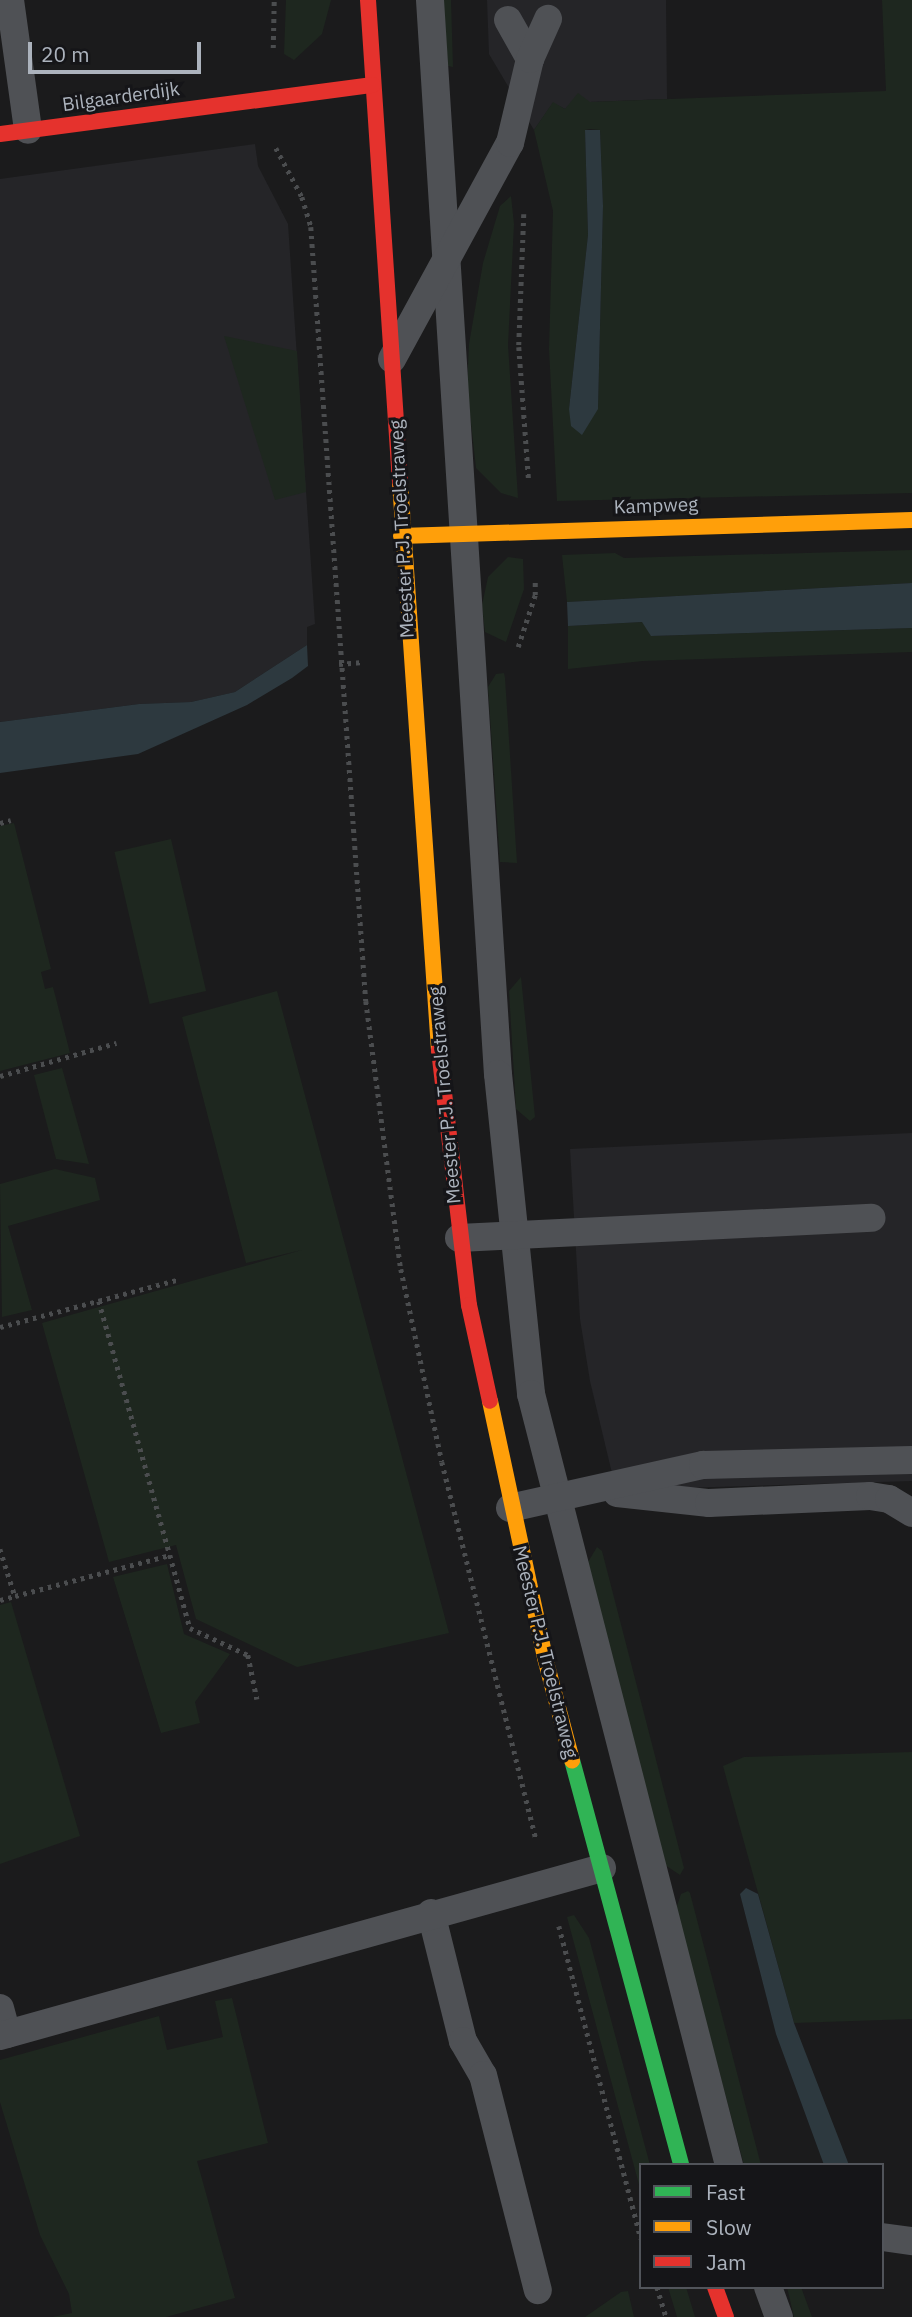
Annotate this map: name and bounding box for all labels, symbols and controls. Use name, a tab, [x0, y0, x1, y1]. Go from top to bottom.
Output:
scale bar	[32, 28, 205, 72]
text: 20 m	[41, 40, 90, 68]
street label: Bilgaarderdijk	[61, 77, 181, 117]
street label: Meester P.J. Troelstraweg	[385, 419, 419, 639]
street label: Kampweg	[613, 493, 699, 519]
street label: Meester P.J. Troelstraweg	[424, 985, 466, 1205]
street label: Meester P.J. Troelstraweg	[508, 1543, 582, 1761]
legend	[639, 2163, 884, 2289]
text: Fast	[706, 2178, 746, 2206]
text: Slow	[706, 2213, 752, 2241]
text: Jam	[706, 2248, 746, 2276]

